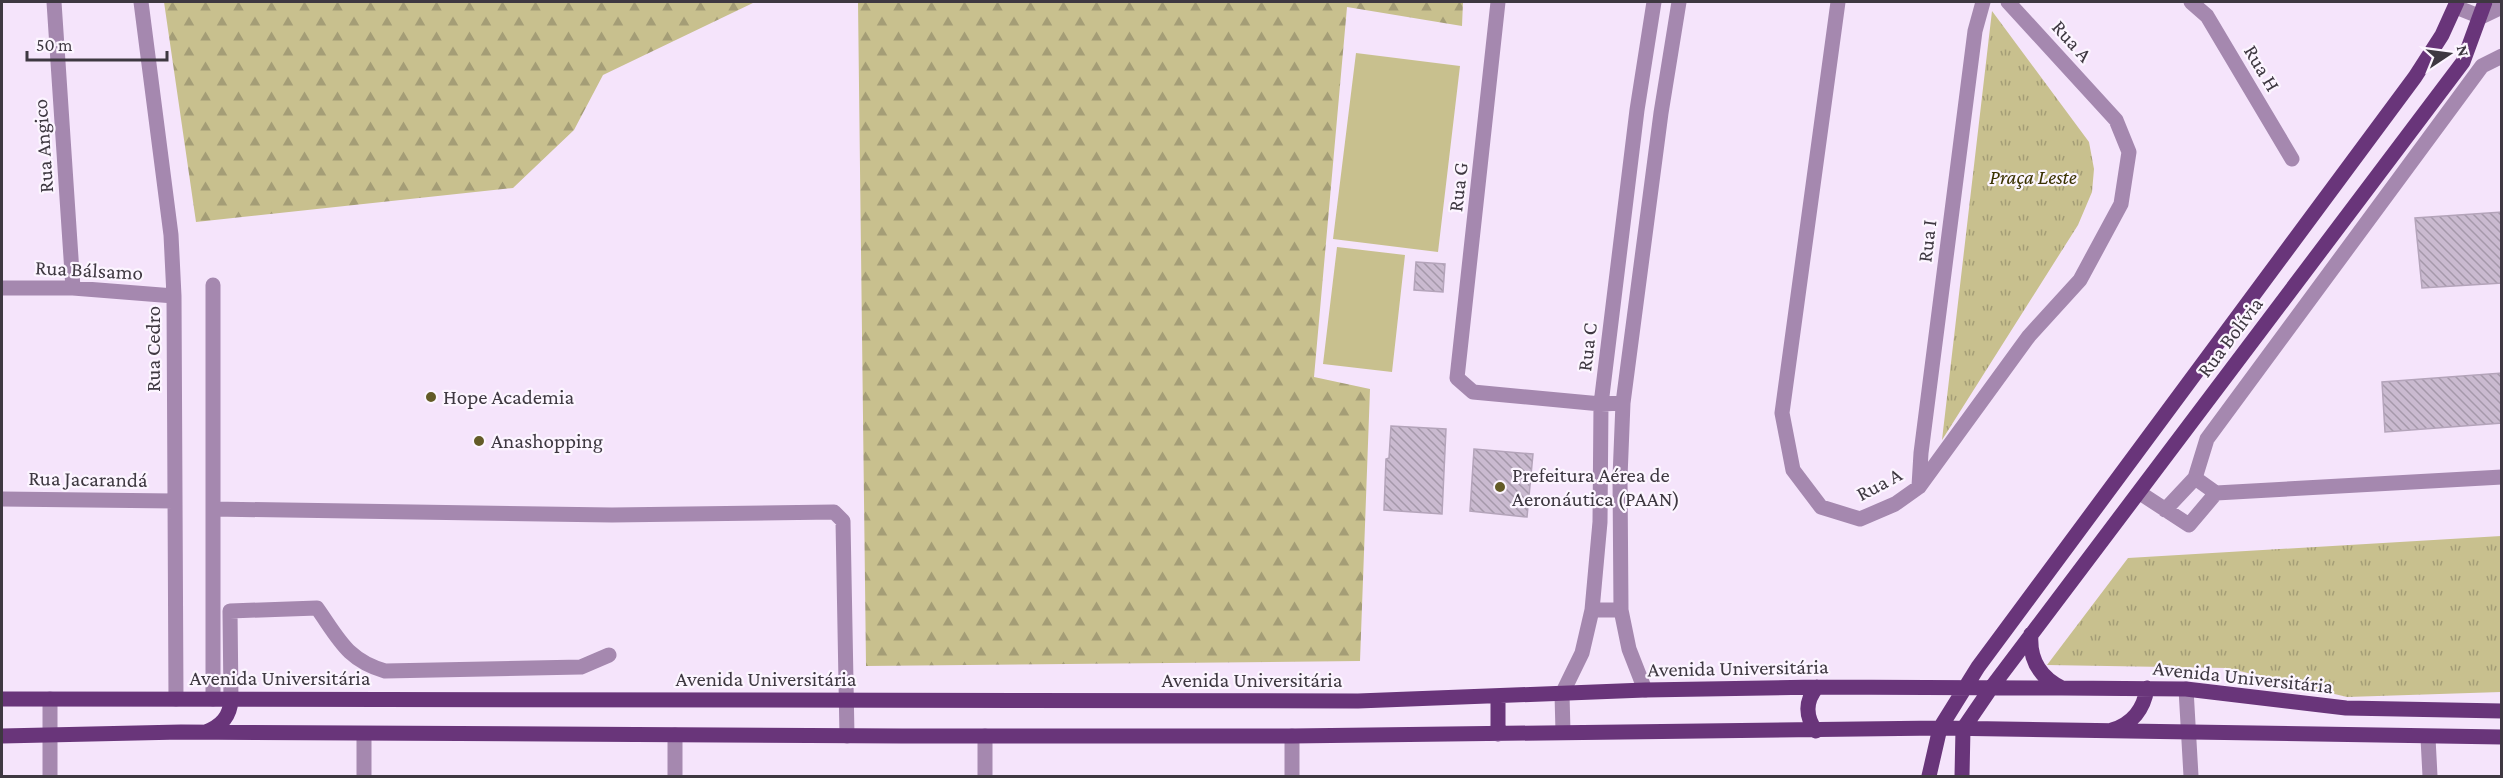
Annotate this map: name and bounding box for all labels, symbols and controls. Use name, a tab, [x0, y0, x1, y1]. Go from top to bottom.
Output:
street label: Rua A	[2047, 15, 2097, 67]
scale bar	[27, 24, 166, 62]
north arrow	[2419, 24, 2479, 84]
text: 50 m	[36, 35, 73, 55]
street label: Rua H	[2239, 40, 2285, 96]
text: N	[2454, 44, 2473, 58]
street label: Rua Angico	[28, 98, 58, 194]
street label: Rua G	[1443, 161, 1473, 213]
park label: Praça Leste	[1989, 165, 2077, 189]
street label: Rua I	[1912, 218, 1942, 264]
street label: Rua Bálsamo	[34, 255, 144, 285]
street label: Rua Bolívia	[2192, 292, 2268, 382]
street label: Rua Cedro	[141, 306, 165, 392]
street label: Rua C	[1572, 321, 1602, 373]
place label: Hope Academia	[443, 385, 574, 409]
marker: Hope Academia	[424, 390, 438, 404]
place label: Anashopping	[491, 429, 603, 453]
marker: Anashopping	[472, 434, 486, 448]
street label: Rua A	[1852, 462, 1906, 506]
place label: Prefeitura Aérea de Aeronáutica (PAAN)	[1512, 463, 1680, 511]
street label: Rua Jacarandá	[28, 466, 148, 492]
marker: Prefeitura Aérea de Aeronáutica (PAAN)	[1493, 480, 1507, 494]
street label: Avenida Universitária	[1647, 654, 1829, 682]
street label: Avenida Universitária	[2152, 656, 2335, 698]
street label: Avenida Universitária	[189, 666, 371, 690]
street label: Avenida Universitária	[675, 667, 857, 691]
street label: Avenida Universitária	[1161, 668, 1343, 692]

